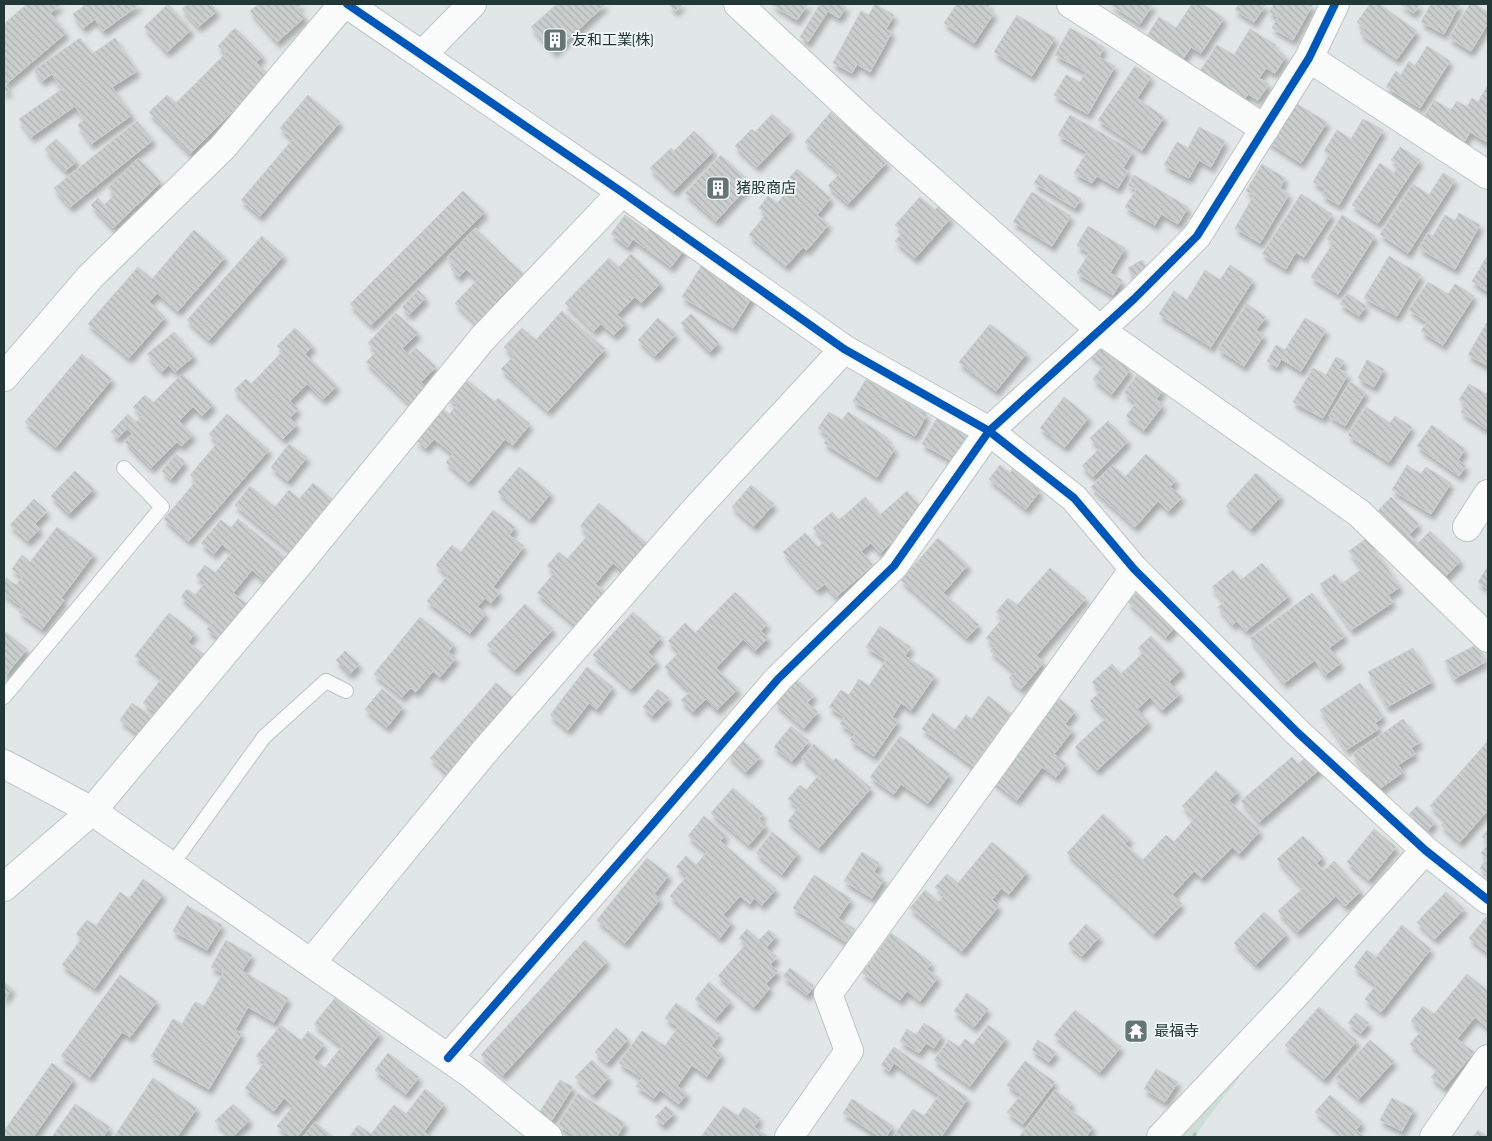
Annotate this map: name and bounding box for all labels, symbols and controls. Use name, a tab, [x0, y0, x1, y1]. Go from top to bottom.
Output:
building icon: 友和工業(株)	[542, 27, 568, 53]
place label: 友和工業(株)	[572, 31, 654, 50]
building icon: 猪股商店	[705, 175, 731, 201]
place label: 猪股商店	[736, 179, 796, 198]
temple icon: 最福寺	[1123, 1018, 1149, 1044]
place label: 最福寺	[1154, 1022, 1199, 1041]

